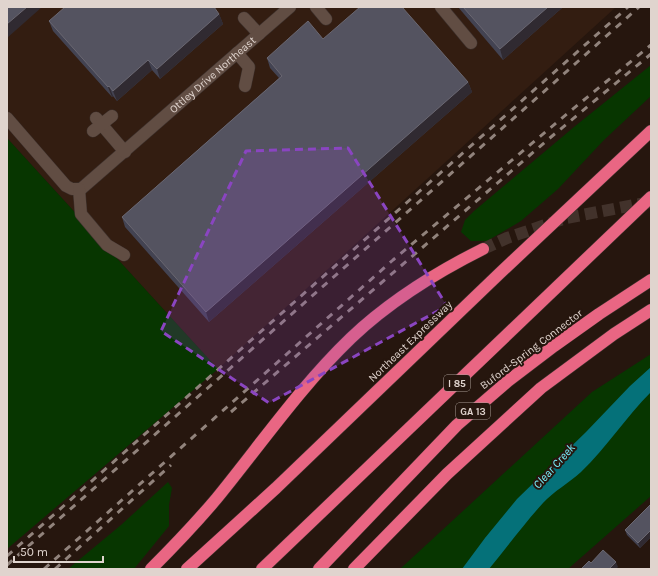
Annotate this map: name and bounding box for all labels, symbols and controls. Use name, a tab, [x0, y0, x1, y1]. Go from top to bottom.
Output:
street label: Ottley Drive Northeast	[167, 34, 259, 116]
street label: Northeast Expressway	[366, 298, 455, 385]
street label: Buford-Spring Connector	[478, 307, 585, 392]
road number: I 85	[444, 375, 470, 391]
road number: GA 13	[456, 403, 490, 419]
water label: Clear Creek	[530, 440, 579, 491]
scale bar	[14, 538, 103, 564]
text: 50 m	[20, 545, 48, 559]

